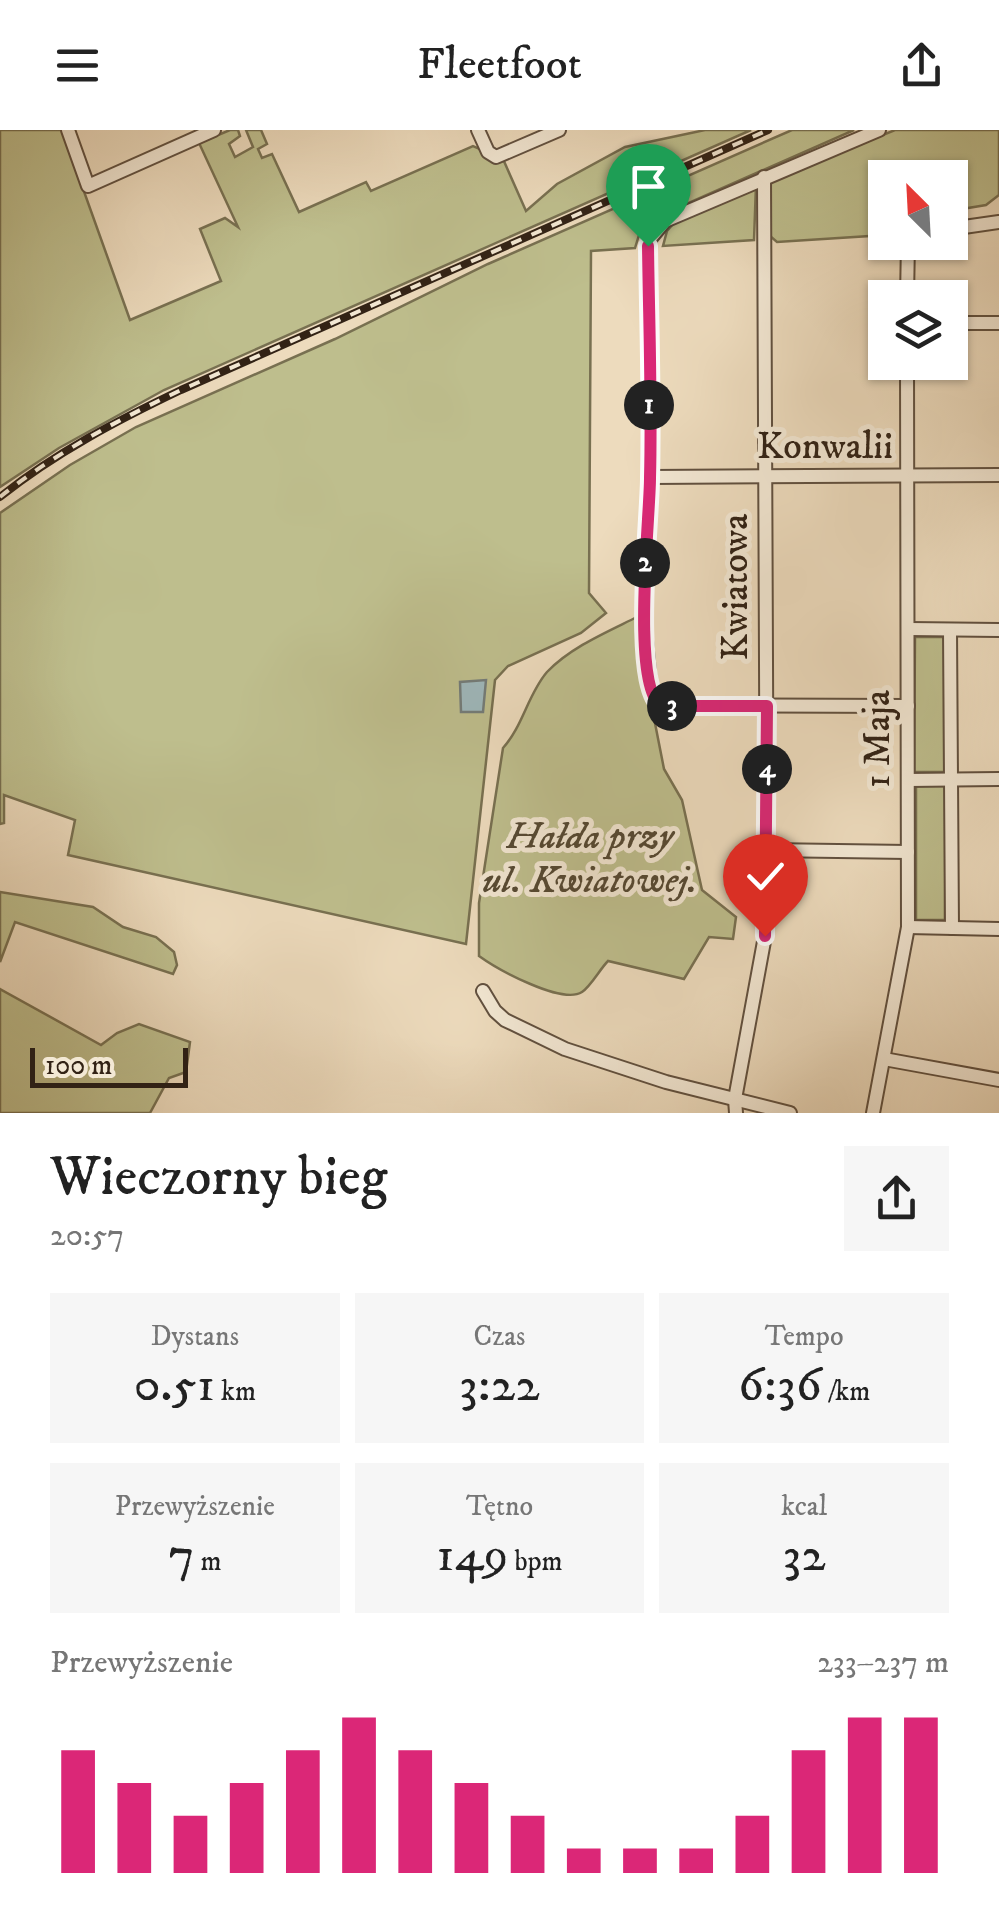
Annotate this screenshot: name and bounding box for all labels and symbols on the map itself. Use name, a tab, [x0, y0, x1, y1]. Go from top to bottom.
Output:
pin	[606, 144, 691, 247]
north arrow	[868, 160, 968, 260]
pin: 1	[624, 380, 674, 430]
street label: Konwalii	[757, 423, 893, 471]
street label: Kwiatowa	[712, 514, 760, 660]
pin: 2	[620, 538, 670, 588]
pin: 3	[647, 681, 697, 731]
street label: 1 Maja	[854, 690, 902, 788]
pin: 4	[742, 744, 792, 794]
park label: Hałda przy ul. Kwiatowej.	[482, 813, 698, 905]
pin	[723, 834, 808, 937]
scale bar	[30, 1043, 188, 1088]

